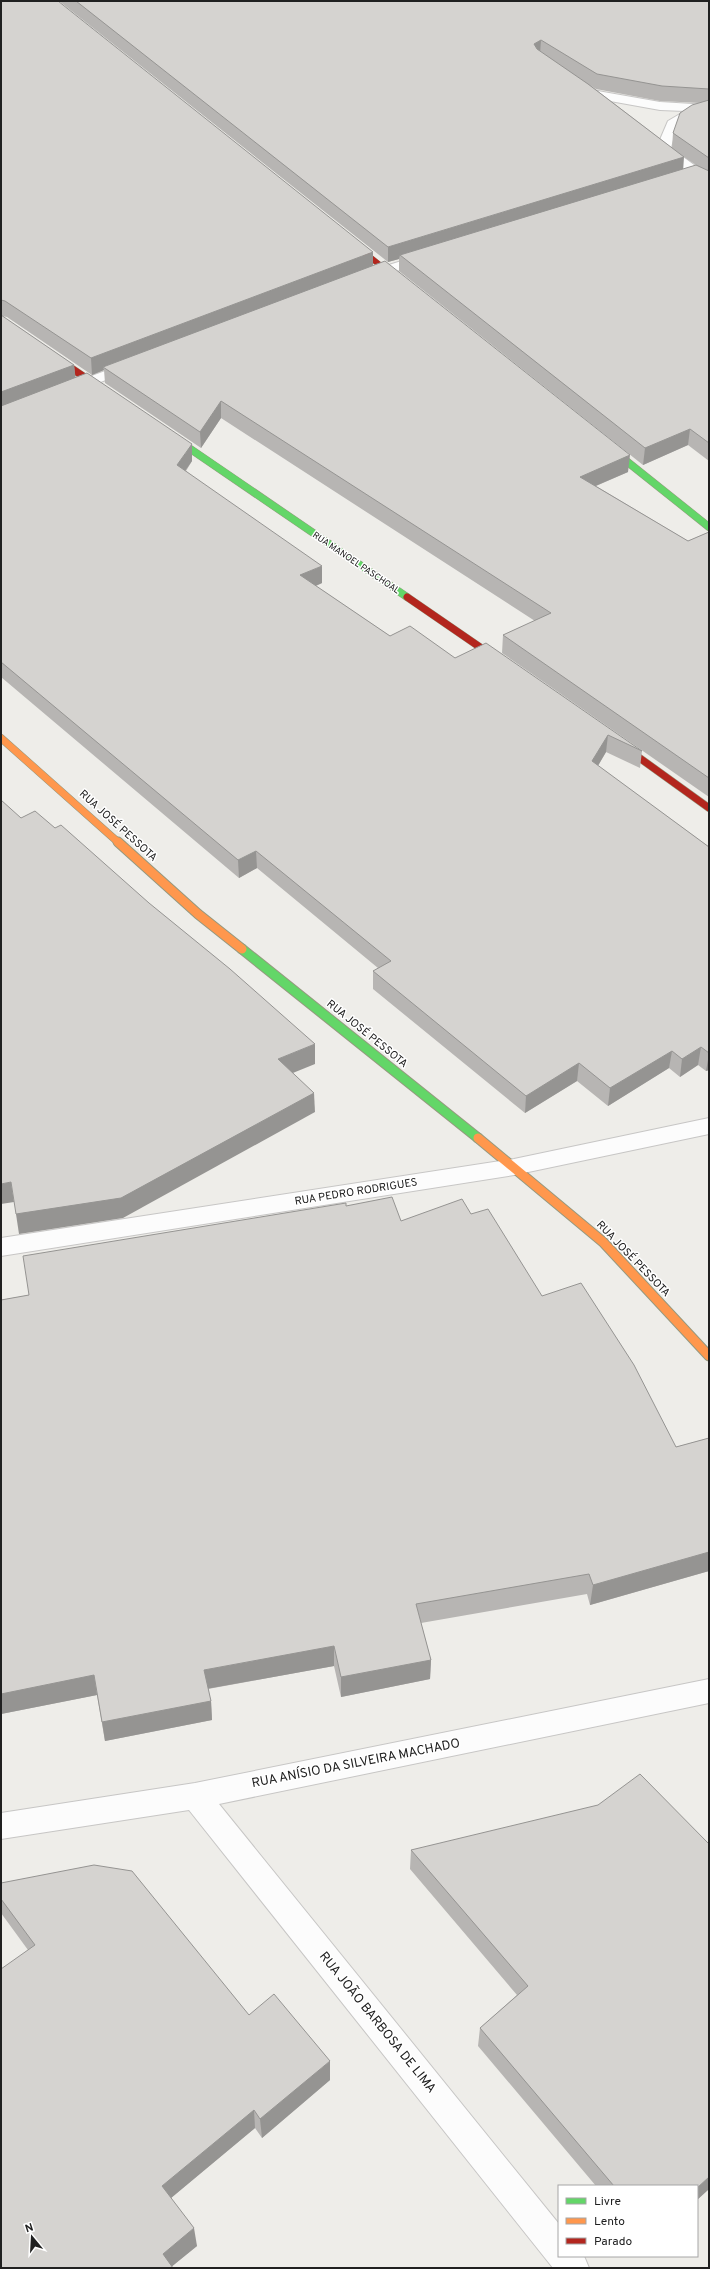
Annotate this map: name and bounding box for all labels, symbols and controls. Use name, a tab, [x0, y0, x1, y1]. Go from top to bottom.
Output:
street label: RUA MANOEL PASCHOAL	[310, 530, 402, 596]
street label: RUA JOSÉ PESSOTA	[76, 786, 161, 865]
street label: RUA JOSÉ PESSOTA	[324, 996, 411, 1071]
street label: RUA PEDRO RODRIGUES	[294, 1175, 418, 1209]
street label: RUA JOSÉ PESSOTA	[593, 1217, 674, 1300]
street label: RUA ANÍSIO DA SILVEIRA MACHADO	[250, 1734, 462, 1792]
street label: RUA JOÃO BARBOSA DE LIMA	[315, 1949, 440, 2097]
legend	[558, 2185, 698, 2257]
text: Livre	[594, 2194, 621, 2210]
text: Lento	[594, 2214, 625, 2230]
north arrow	[12, 2217, 52, 2257]
text: N	[23, 2221, 35, 2236]
text: Parado	[594, 2234, 632, 2250]

